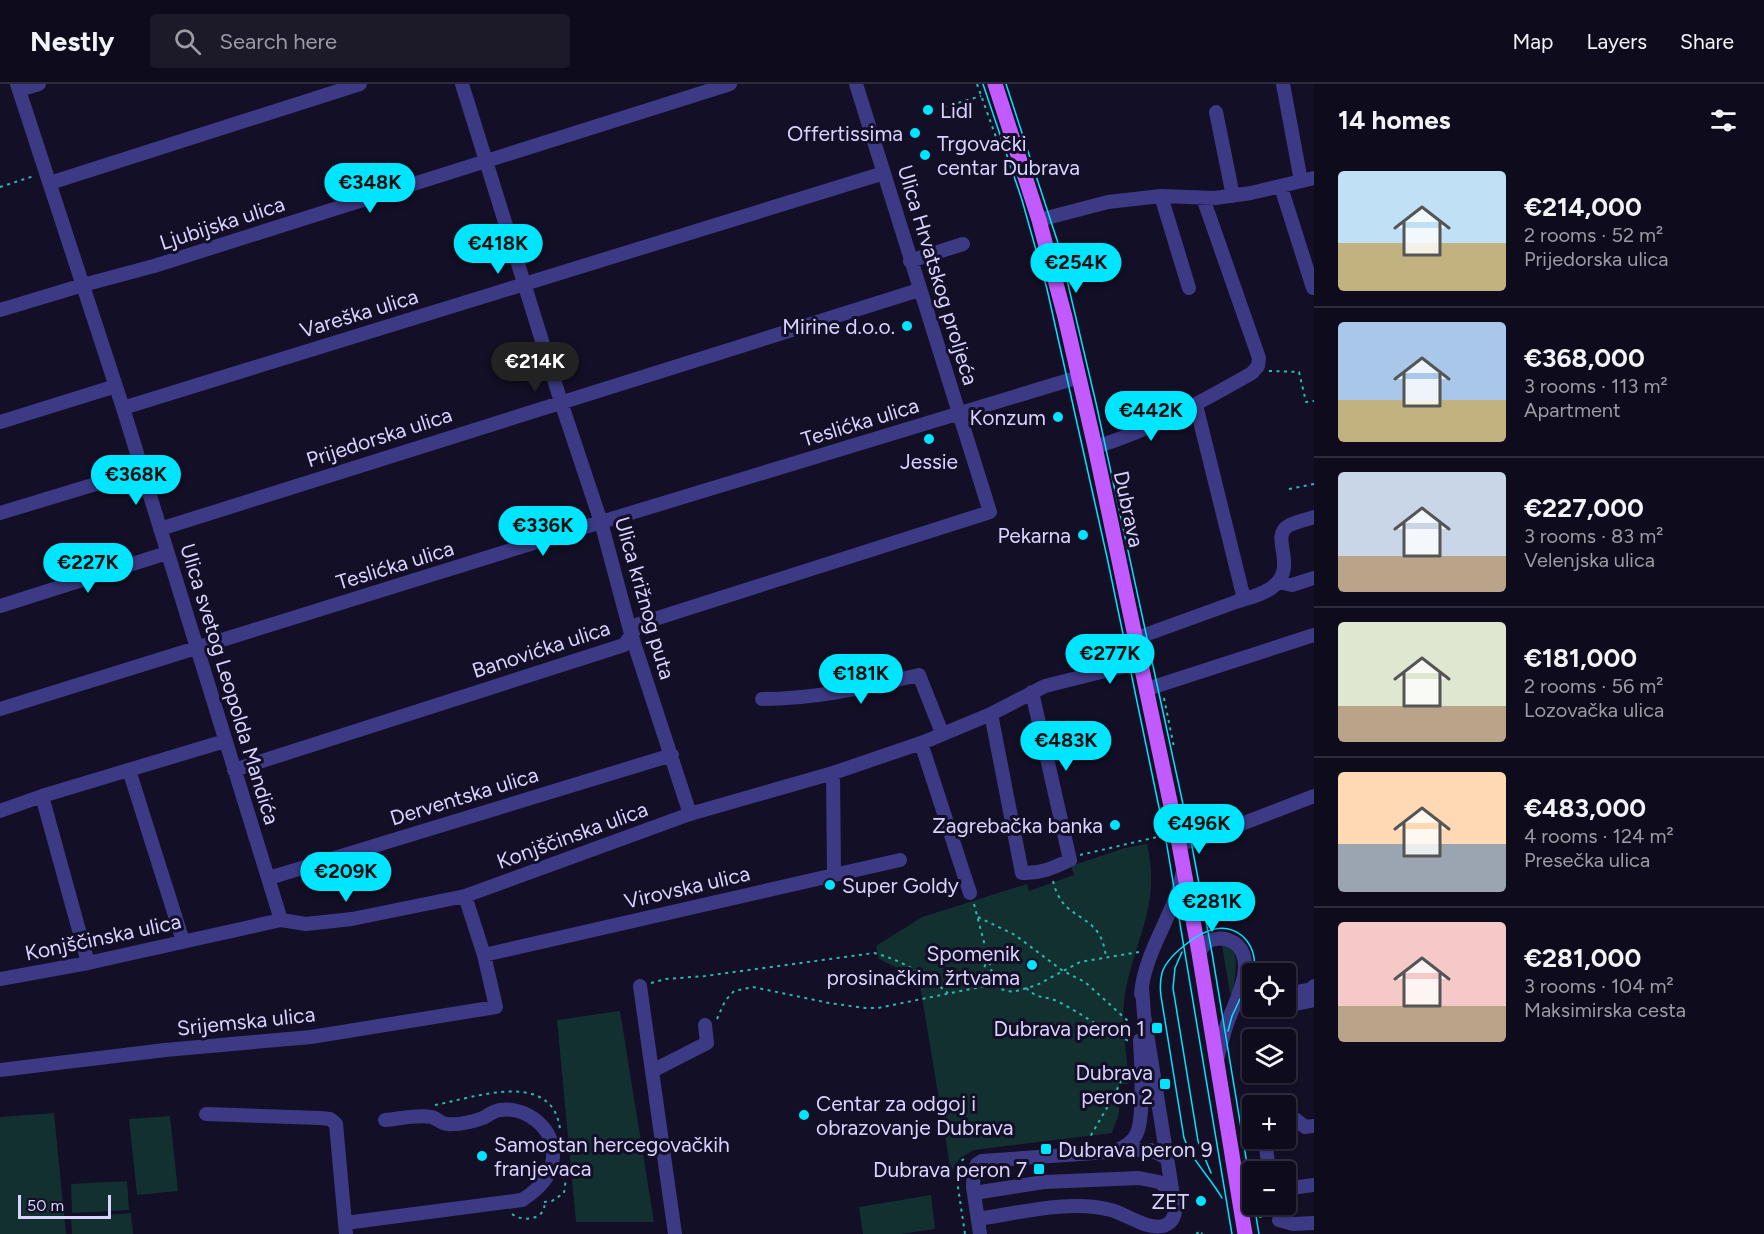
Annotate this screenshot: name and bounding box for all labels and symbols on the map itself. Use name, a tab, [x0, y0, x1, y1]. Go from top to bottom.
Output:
place label: Lidl	[940, 98, 973, 123]
marker: Lidl	[921, 103, 935, 117]
place label: Offertissima	[787, 121, 903, 146]
marker: Offertissima	[908, 126, 922, 140]
place label: Trgovački centar Dubrava	[937, 131, 1080, 180]
marker: Trgovački centar Dubrava	[918, 148, 932, 162]
street label: Ulica Hrvatskog proljeća	[893, 162, 983, 388]
pin: €348K	[328, 163, 412, 214]
street label: Ljubijska ulica	[156, 191, 288, 255]
pin: €418K	[456, 224, 540, 275]
pin: €254K	[1034, 243, 1118, 294]
street label: Vareška ulica	[297, 283, 421, 343]
place label: Mirine d.o.o.	[782, 314, 895, 339]
marker: Mirine d.o.o.	[900, 319, 914, 333]
pin: €214K	[493, 342, 577, 393]
pin: €442K	[1109, 391, 1193, 442]
street label: Teslićka ulica	[798, 392, 922, 452]
street label: Prijedorska ulica	[303, 402, 455, 472]
place label: Konzum	[970, 405, 1046, 430]
marker: Konzum	[1051, 410, 1065, 424]
marker: Jessie	[922, 432, 936, 446]
place label: Jessie	[900, 449, 958, 474]
pin: €368K	[94, 455, 178, 506]
street label: Dubrava	[1109, 468, 1149, 550]
pin: €336K	[501, 506, 585, 557]
street label: Ulica križnog puta	[610, 514, 680, 682]
place label: Pekarna	[997, 523, 1071, 548]
marker: Pekarna	[1076, 528, 1090, 542]
street label: Teslićka ulica	[333, 535, 457, 595]
street label: Ulica svetog Leopolda Mandića	[175, 540, 285, 828]
pin: €227K	[46, 543, 130, 594]
street label: Banovićka ulica	[469, 615, 613, 683]
pin: €277K	[1068, 634, 1152, 685]
pin: €181K	[819, 654, 903, 705]
pin: €483K	[1024, 721, 1108, 772]
street label: Derventska ulica	[387, 762, 541, 830]
street label: Konjščinska ulica	[493, 796, 651, 874]
pin: €496K	[1157, 804, 1241, 855]
place label: Zagrebačka banka	[932, 813, 1103, 838]
marker: Zagrebačka banka	[1108, 818, 1122, 832]
pin: €209K	[304, 852, 388, 903]
street label: Virovska ulica	[622, 860, 752, 914]
place label: Super Goldy	[842, 873, 959, 898]
marker: Super Goldy	[823, 878, 837, 892]
pin: €281K	[1170, 882, 1254, 933]
street label: Konjščinska ulica	[23, 908, 183, 966]
place label: Spomenik prosinačkim žrtvama	[826, 941, 1021, 990]
marker: Spomenik prosinačkim žrtvama	[1025, 958, 1039, 972]
street label: Srijemska ulica	[176, 1001, 316, 1041]
place label: Dubrava peron 1	[994, 1016, 1145, 1041]
marker: Dubrava peron 1	[1150, 1021, 1164, 1035]
place label: Dubrava peron 2	[1075, 1060, 1153, 1109]
marker: Dubrava peron 2	[1158, 1077, 1172, 1091]
place label: Centar za odgoj i obrazovanje Dubrava	[816, 1091, 1013, 1140]
marker: Centar za odgoj i obrazovanje Dubrava	[797, 1108, 811, 1122]
place label: Samostan hercegovačkih franjevaca	[494, 1132, 730, 1181]
place label: Dubrava peron 9	[1058, 1137, 1213, 1162]
marker: Dubrava peron 9	[1039, 1142, 1053, 1156]
marker: Samostan hercegovačkih franjevaca	[475, 1149, 489, 1163]
place label: Dubrava peron 7	[873, 1157, 1027, 1182]
marker: Dubrava peron 7	[1032, 1162, 1046, 1176]
place label: ZET	[1152, 1189, 1189, 1214]
scale bar	[18, 1192, 111, 1220]
marker: ZET	[1194, 1194, 1208, 1208]

